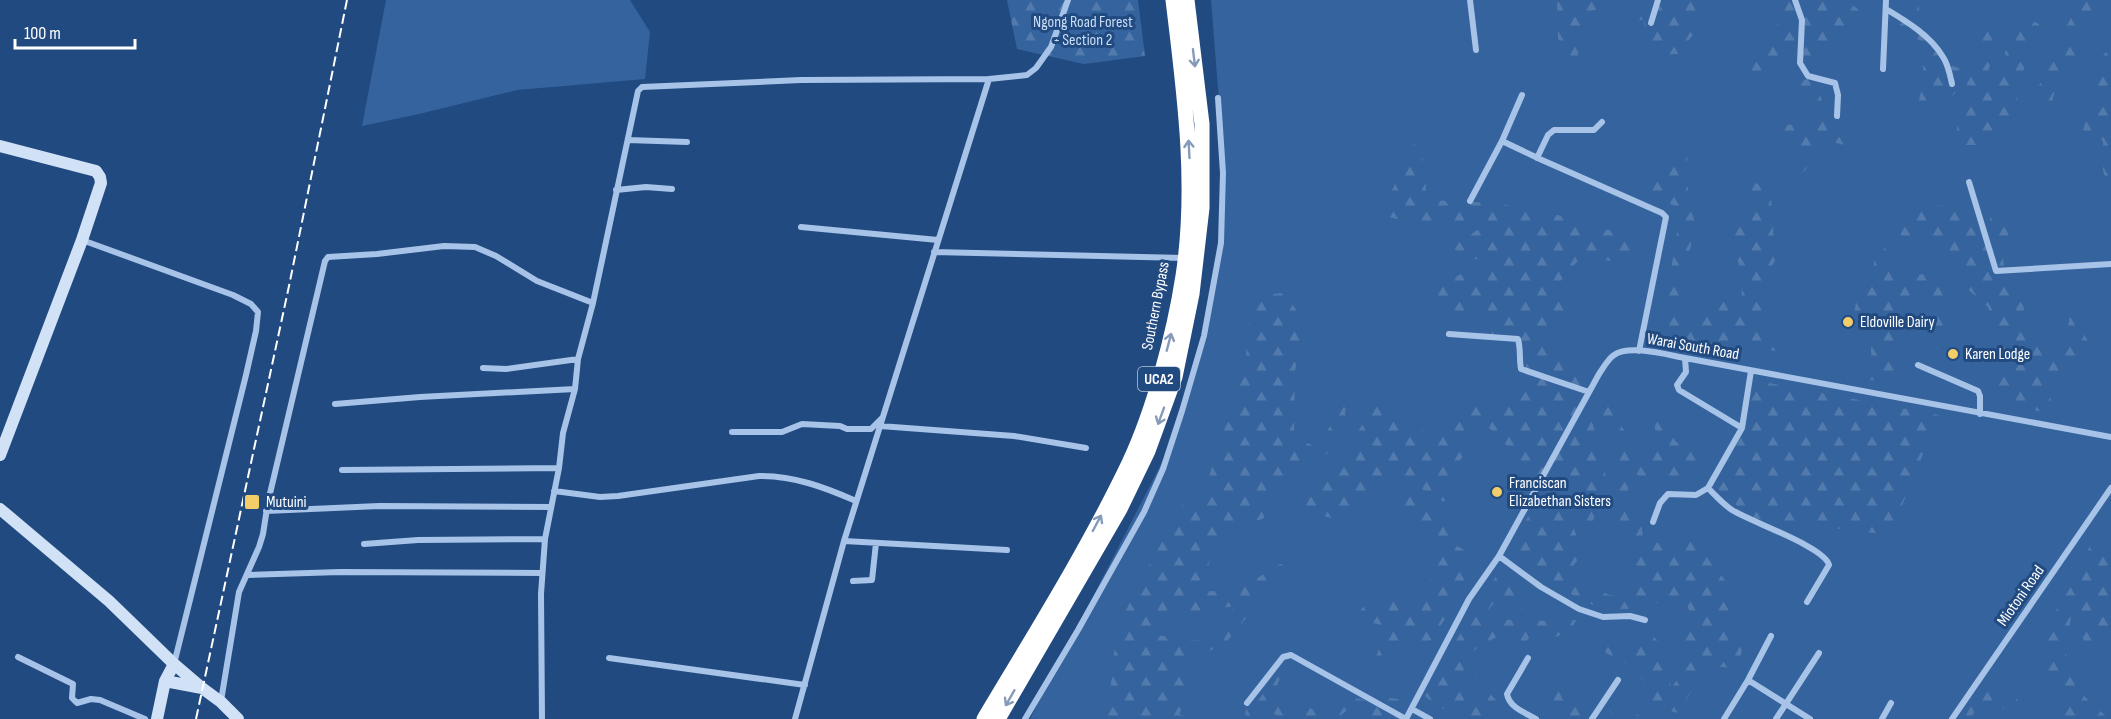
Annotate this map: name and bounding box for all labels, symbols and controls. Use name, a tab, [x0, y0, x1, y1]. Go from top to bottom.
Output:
scale bar	[15, 12, 135, 50]
park label: Ngong Road Forest - Section 2	[1033, 13, 1133, 50]
text: 100 m	[24, 23, 61, 44]
one-way arrow	[1189, 48, 1200, 67]
one-way arrow	[1183, 140, 1194, 160]
street label: Southern Bypass	[1138, 260, 1174, 352]
place label: Eldoville Dairy	[1860, 313, 1935, 332]
marker: Eldoville Dairy	[1841, 315, 1855, 329]
street label: Warai South Road	[1645, 330, 1741, 364]
one-way arrow	[1164, 333, 1175, 352]
place label: Karen Lodge	[1965, 345, 2030, 364]
marker: Karen Lodge	[1946, 347, 1960, 361]
road number: UCA2	[1138, 367, 1180, 391]
one-way arrow	[1155, 406, 1166, 425]
place label: Franciscan Elizabethan Sisters	[1509, 474, 1611, 511]
marker: Franciscan Elizabethan Sisters	[1490, 485, 1504, 499]
marker: Mutuini	[243, 493, 261, 511]
place label: Mutuini	[266, 493, 307, 512]
one-way arrow	[1091, 515, 1103, 532]
street label: Miotoni Road	[1993, 562, 2049, 630]
one-way arrow	[1004, 690, 1016, 707]

